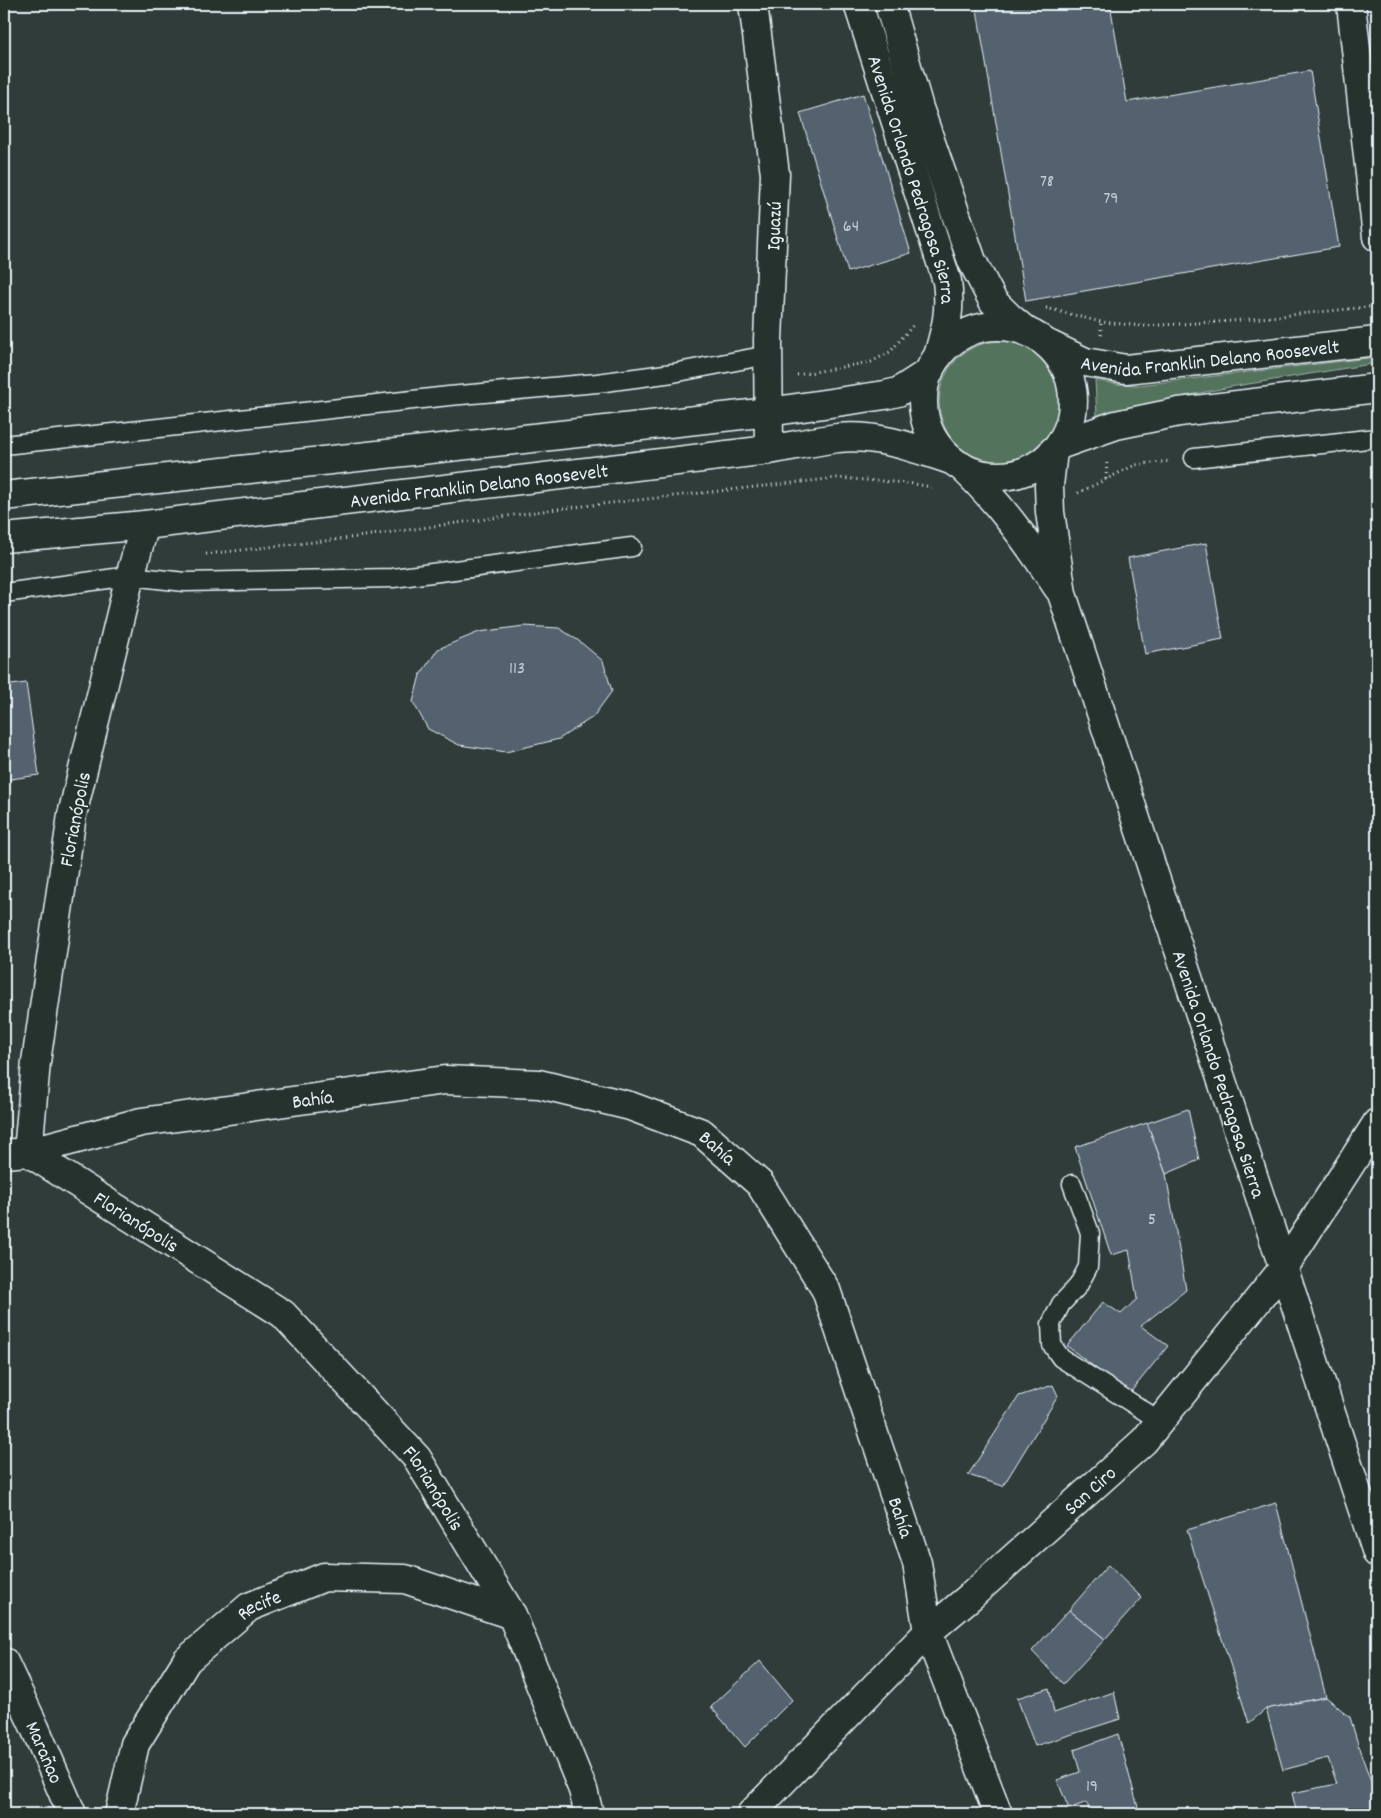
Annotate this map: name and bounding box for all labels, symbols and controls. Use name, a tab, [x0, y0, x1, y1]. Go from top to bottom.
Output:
street label: Avenida Orlando Pedragosa Sierra	[858, 52, 959, 305]
house number: 78	[1040, 170, 1054, 195]
house number: 79	[1103, 187, 1119, 212]
street label: Iguazú	[761, 201, 791, 251]
house number: 64	[843, 215, 859, 240]
street label: Avenida Franklin Delano Roosevelt	[1078, 334, 1341, 386]
street label: Avenida Franklin Delano Roosevelt	[349, 458, 610, 517]
house number: 113	[509, 657, 525, 682]
street label: Florianópolis	[54, 770, 100, 869]
street label: Avenida Orlando Pedragosa Sierra	[1163, 947, 1271, 1203]
street label: Bahía	[291, 1085, 336, 1118]
street label: Bahía	[691, 1125, 741, 1174]
street label: Florianópolis	[87, 1186, 183, 1261]
house number: 5	[1148, 1208, 1156, 1233]
street label: Florianópolis	[395, 1440, 469, 1537]
street label: San Ciro	[1059, 1461, 1124, 1523]
street label: Bahía	[879, 1494, 919, 1543]
street label: Recife	[232, 1584, 286, 1629]
street label: Marañao	[17, 1717, 68, 1789]
house number: 19	[1086, 1775, 1098, 1800]

